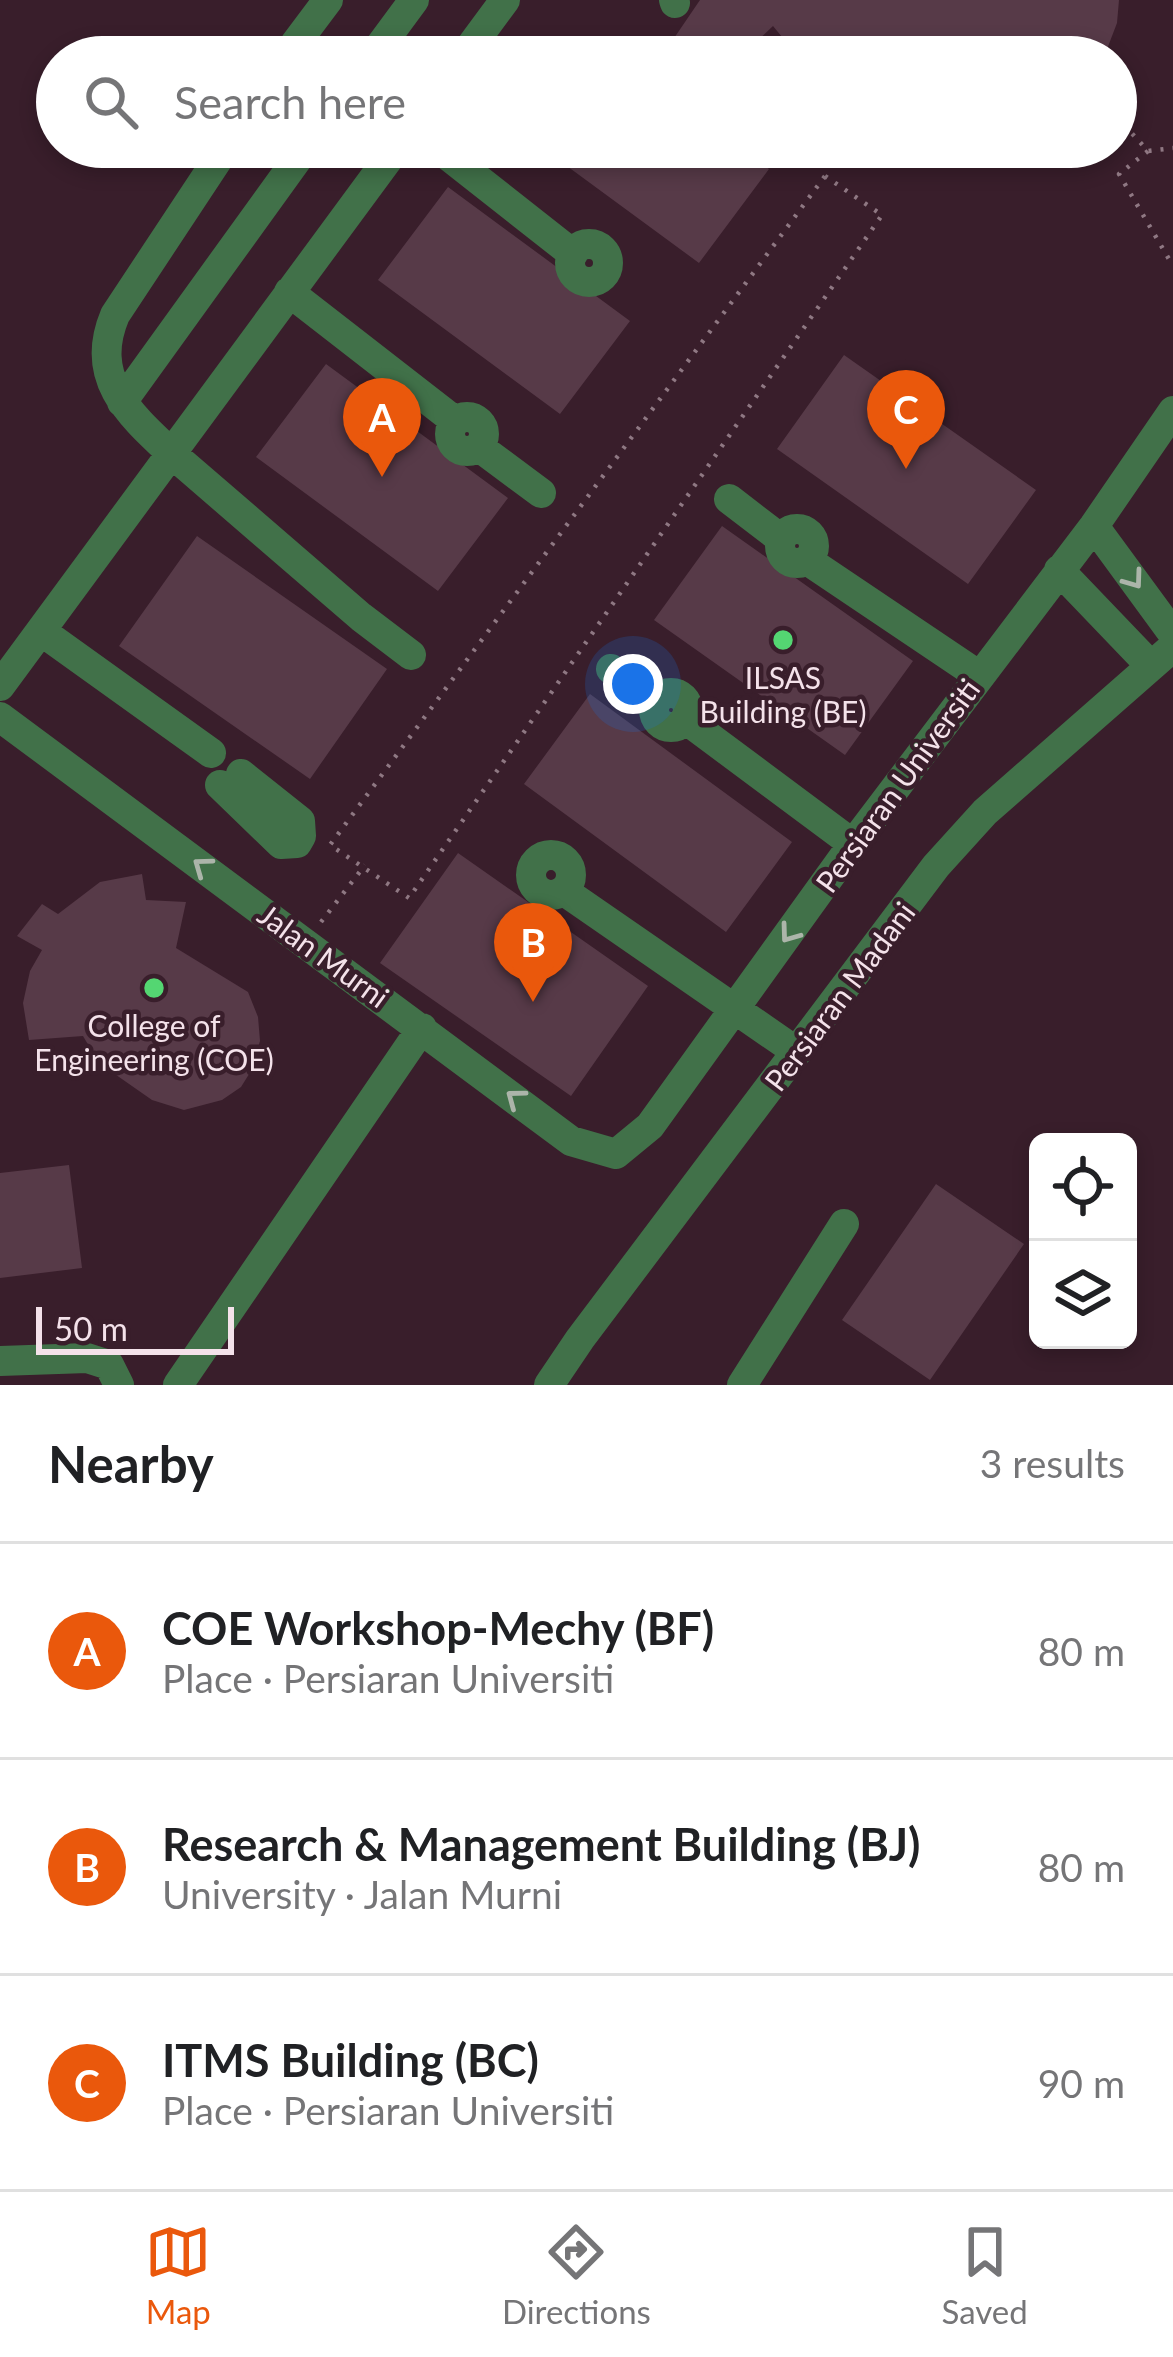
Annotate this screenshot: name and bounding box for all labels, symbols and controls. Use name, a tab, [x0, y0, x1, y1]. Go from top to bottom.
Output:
search box	[36, 36, 1137, 168]
icon: search	[78, 69, 144, 135]
text: Search here	[174, 75, 406, 129]
pin: C	[867, 370, 945, 469]
pin: A	[343, 378, 421, 477]
one-way arrow	[1119, 567, 1141, 588]
marker: ILSAS Building (BE)	[770, 627, 796, 653]
your location	[603, 654, 663, 714]
place label: ILSAS Building (BE)	[700, 659, 866, 729]
street label: Persiaran Universiti	[808, 671, 986, 899]
one-way arrow	[194, 858, 215, 880]
street label: Persiaran Madani	[756, 895, 922, 1097]
street label: Jalan Murni	[252, 896, 396, 1014]
pin: B	[494, 903, 572, 1002]
one-way arrow	[781, 921, 803, 942]
marker: College of Engineering (COE)	[141, 975, 167, 1001]
place label: College of Engineering (COE)	[34, 1007, 274, 1077]
one-way arrow	[507, 1091, 529, 1113]
map controls	[1029, 1133, 1137, 1349]
button: locate	[1029, 1133, 1137, 1241]
button: layers	[1029, 1241, 1137, 1349]
scale bar	[36, 1301, 234, 1354]
text: 50 m	[54, 1308, 128, 1348]
text: Nearby	[48, 1433, 214, 1494]
text: 3 results	[980, 1440, 1125, 1486]
text: COE Workshop-Mechy (BF)	[162, 1601, 714, 1655]
text: A	[73, 1628, 101, 1674]
text: 80 m	[1038, 1628, 1125, 1674]
text: Place · Persiaran Universiti	[162, 1655, 614, 1701]
text: Research & Management Building (BJ)	[162, 1817, 920, 1871]
text: B	[74, 1844, 100, 1890]
text: 80 m	[1038, 1844, 1125, 1890]
text: University · Jalan Murni	[162, 1871, 562, 1917]
text: ITMS Building (BC)	[162, 2033, 539, 2087]
text: C	[74, 2060, 100, 2106]
text: 90 m	[1038, 2060, 1125, 2106]
text: Place · Persiaran Universiti	[162, 2087, 614, 2133]
tab: Map	[145, 2219, 211, 2331]
tab: Directions	[502, 2219, 651, 2331]
tab: Saved	[941, 2219, 1028, 2331]

